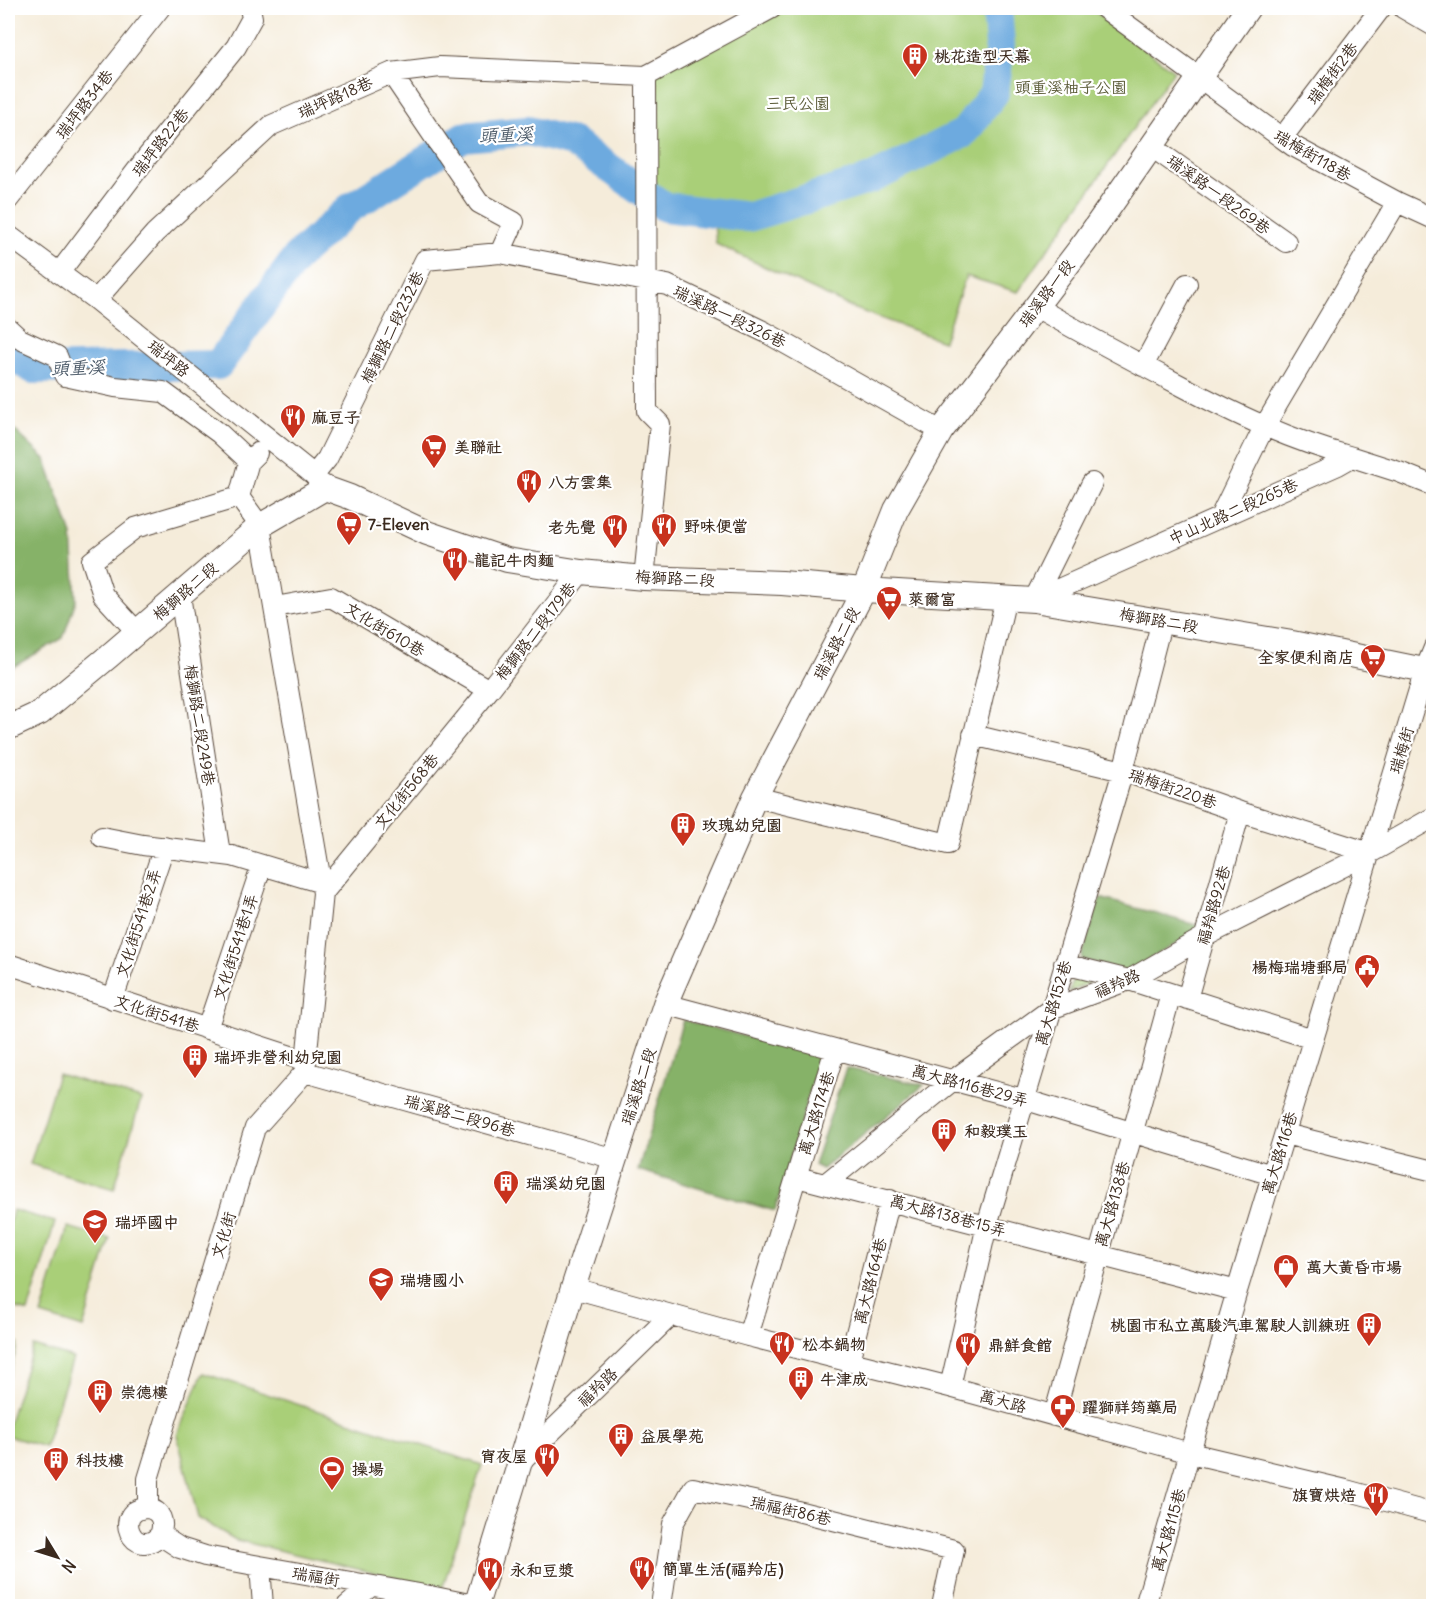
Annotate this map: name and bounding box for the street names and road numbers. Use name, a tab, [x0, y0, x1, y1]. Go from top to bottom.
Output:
street label: 瑞梅街2巷	[1302, 38, 1362, 108]
street label: 瑞坪路34巷	[51, 65, 117, 143]
street label: 瑞坪路18巷	[295, 72, 375, 122]
street label: 瑞坪路22巷	[127, 104, 193, 180]
street label: 瑞梅街118巷	[1271, 125, 1355, 185]
street label: 瑞溪路一段269巷	[1163, 150, 1275, 238]
street label: 瑞溪路一段	[1014, 255, 1078, 331]
street label: 梅獅路二段232巷	[356, 268, 428, 386]
street label: 瑞溪路一段326巷	[670, 280, 790, 352]
street label: 瑞坪路	[144, 335, 194, 381]
street label: 中山北路二段265巷	[1165, 474, 1301, 548]
street label: 梅獅路二段	[148, 557, 222, 625]
street label: 梅獅路二段	[635, 566, 715, 590]
street label: 梅獅路二段179巷	[490, 578, 580, 684]
street label: 文化街610巷	[341, 597, 429, 661]
street label: 瑞溪路二段	[808, 603, 864, 683]
street label: 梅獅路二段	[1118, 603, 1200, 637]
street label: 梅獅路二段249巷	[181, 663, 219, 787]
street label: 瑞梅街	[1384, 724, 1418, 776]
street label: 文化街568巷	[369, 749, 443, 833]
street label: 瑞梅街220巷	[1126, 764, 1220, 812]
street label: 福羚路92巷	[1192, 863, 1234, 947]
street label: 文化街541巷2弄	[111, 866, 165, 980]
street label: 文化街541巷1弄	[208, 891, 262, 1003]
street label: 萬大路152巷	[1031, 958, 1075, 1048]
street label: 福羚路	[1091, 964, 1143, 1002]
street label: 文化街541巷	[112, 990, 202, 1036]
street label: 瑞溪路二段	[616, 1045, 660, 1127]
street label: 萬大路116巷29弄	[910, 1060, 1030, 1110]
street label: 萬大路174巷	[794, 1068, 838, 1158]
street label: 瑞溪路二段96巷	[402, 1090, 518, 1140]
street label: 萬大路116巷	[1257, 1109, 1301, 1197]
street label: 萬大路138巷	[1090, 1159, 1134, 1249]
street label: 萬大路138巷15弄	[887, 1190, 1009, 1240]
street label: 文化街	[206, 1209, 240, 1261]
street label: 萬大路164巷	[850, 1235, 890, 1327]
street label: 福羚路	[573, 1363, 621, 1411]
street label: 萬大路	[977, 1385, 1029, 1417]
street label: 萬大路115巷	[1147, 1486, 1189, 1574]
street label: 瑞福街86巷	[749, 1491, 833, 1529]
street label: 瑞福街	[291, 1562, 341, 1590]

